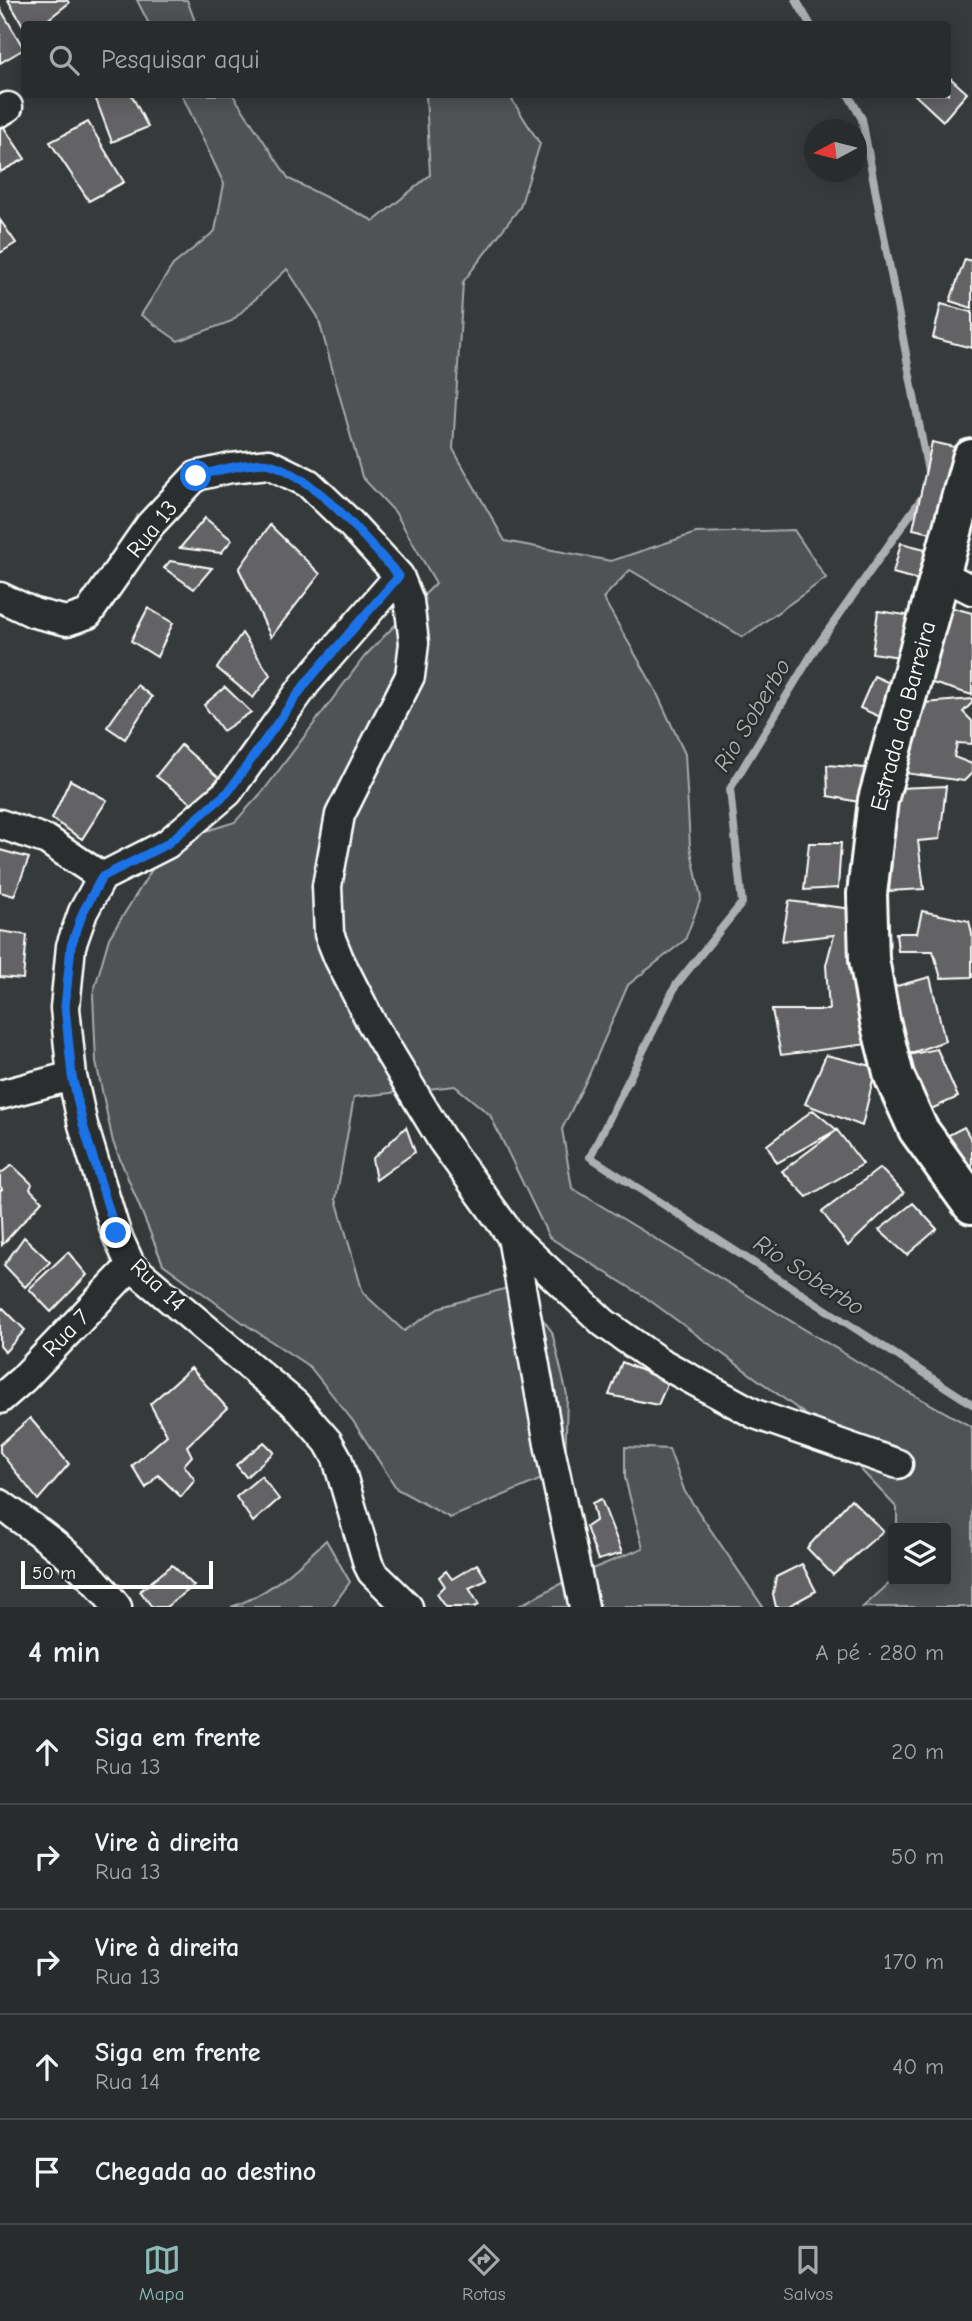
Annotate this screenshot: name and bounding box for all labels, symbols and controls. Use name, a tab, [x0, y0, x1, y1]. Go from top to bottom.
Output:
search box	[21, 21, 951, 98]
icon: search	[45, 41, 83, 79]
text: Pesquisar aqui	[101, 45, 260, 75]
north arrow	[804, 119, 867, 182]
route start	[180, 460, 211, 491]
street label: Rua 13	[121, 495, 183, 563]
street label: Estrada da Barreira	[865, 618, 941, 814]
water label: Rio Soberbo	[707, 654, 797, 776]
route end	[100, 1217, 131, 1248]
water label: Rio Soberbo	[748, 1229, 870, 1321]
street label: Rua 14	[125, 1253, 191, 1317]
street label: Rua 7	[37, 1303, 95, 1362]
map controls	[888, 1523, 951, 1586]
button: layers	[888, 1523, 951, 1586]
scale bar	[21, 1558, 214, 1590]
text: 50 m	[32, 1562, 76, 1584]
text: 4 min	[28, 1635, 100, 1670]
text: A pé · 280 m	[815, 1639, 944, 1666]
text: Siga em frente	[95, 1723, 261, 1753]
icon: ahead	[28, 1733, 66, 1771]
text: 20 m	[891, 1738, 944, 1765]
text: Rua 13	[95, 1753, 161, 1780]
text: Vire à direita	[95, 1828, 239, 1858]
icon: right	[28, 1838, 66, 1876]
text: 50 m	[891, 1843, 944, 1870]
text: Rua 13	[95, 1858, 161, 1885]
text: Vire à direita	[95, 1933, 239, 1963]
icon: right	[28, 1943, 66, 1981]
text: 170 m	[883, 1948, 944, 1975]
text: Rua 13	[95, 1963, 161, 1990]
text: Siga em frente	[95, 2038, 261, 2068]
icon: ahead	[28, 2048, 66, 2086]
text: 40 m	[892, 2053, 944, 2080]
text: Rua 14	[95, 2068, 160, 2095]
icon: arrive	[28, 2153, 66, 2191]
text: Chegada ao destino	[95, 2157, 316, 2187]
tab: Mapa	[139, 2241, 184, 2305]
tab: Rotas	[462, 2241, 506, 2305]
tab: Salvos	[783, 2241, 833, 2305]

